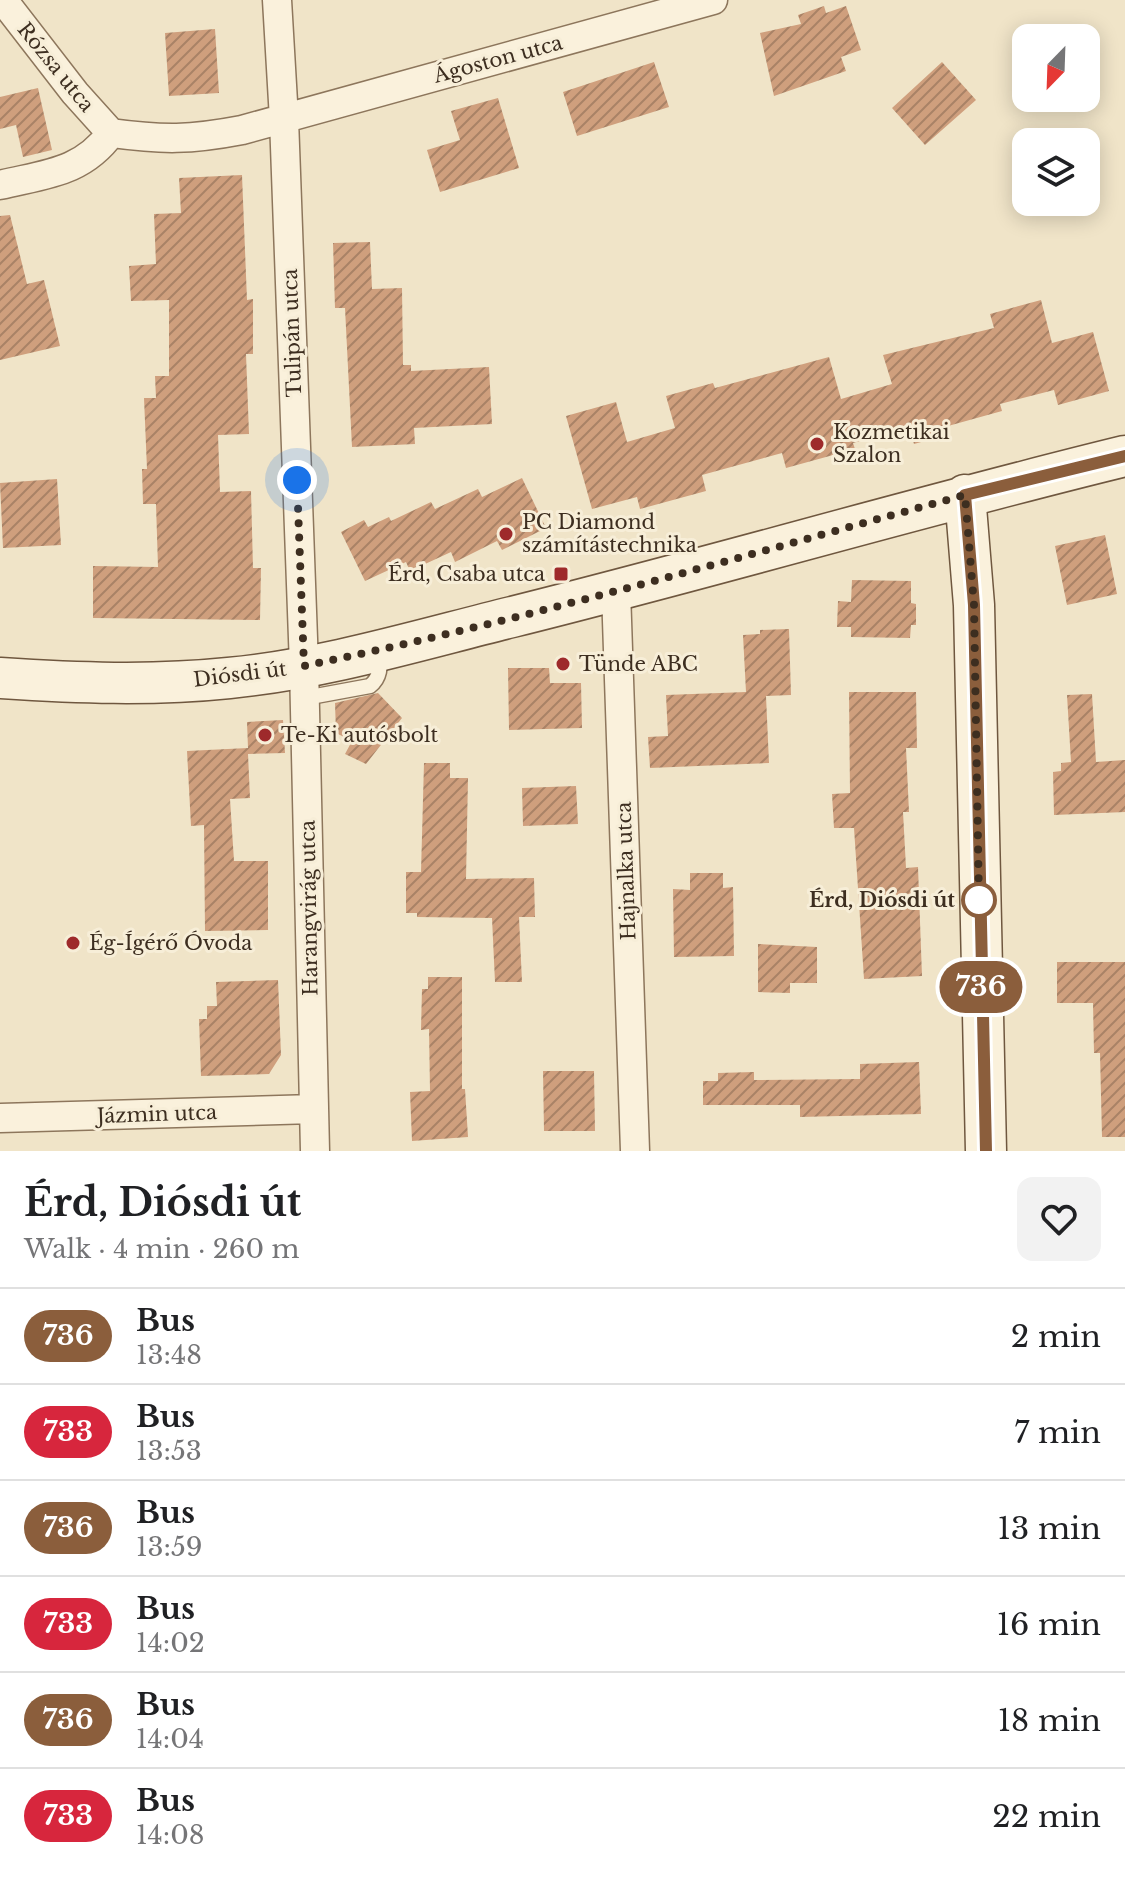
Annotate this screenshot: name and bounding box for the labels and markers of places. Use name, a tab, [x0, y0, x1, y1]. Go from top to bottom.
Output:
place label: Kozmetikai Szalon	[833, 420, 950, 467]
marker: Kozmetikai Szalon	[808, 435, 826, 453]
place label: PC Diamond számítástechnika	[522, 510, 698, 557]
marker: PC Diamond számítástechnika	[497, 525, 515, 543]
place label: Érd, Csaba utca	[388, 561, 546, 586]
marker: Érd, Csaba utca	[552, 565, 570, 583]
place label: Tünde ABC	[579, 652, 698, 676]
marker: Tünde ABC	[554, 655, 572, 673]
place label: Te-Ki autósbolt	[281, 723, 438, 747]
marker: Te-Ki autósbolt	[256, 726, 274, 744]
marker: Érd, Diósdi út	[962, 883, 996, 917]
place label: Érd, Diósdi út	[809, 887, 955, 912]
place label: Ég-Ígérő Óvoda	[89, 930, 253, 955]
marker: Ég-Ígérő Óvoda	[64, 934, 82, 952]

